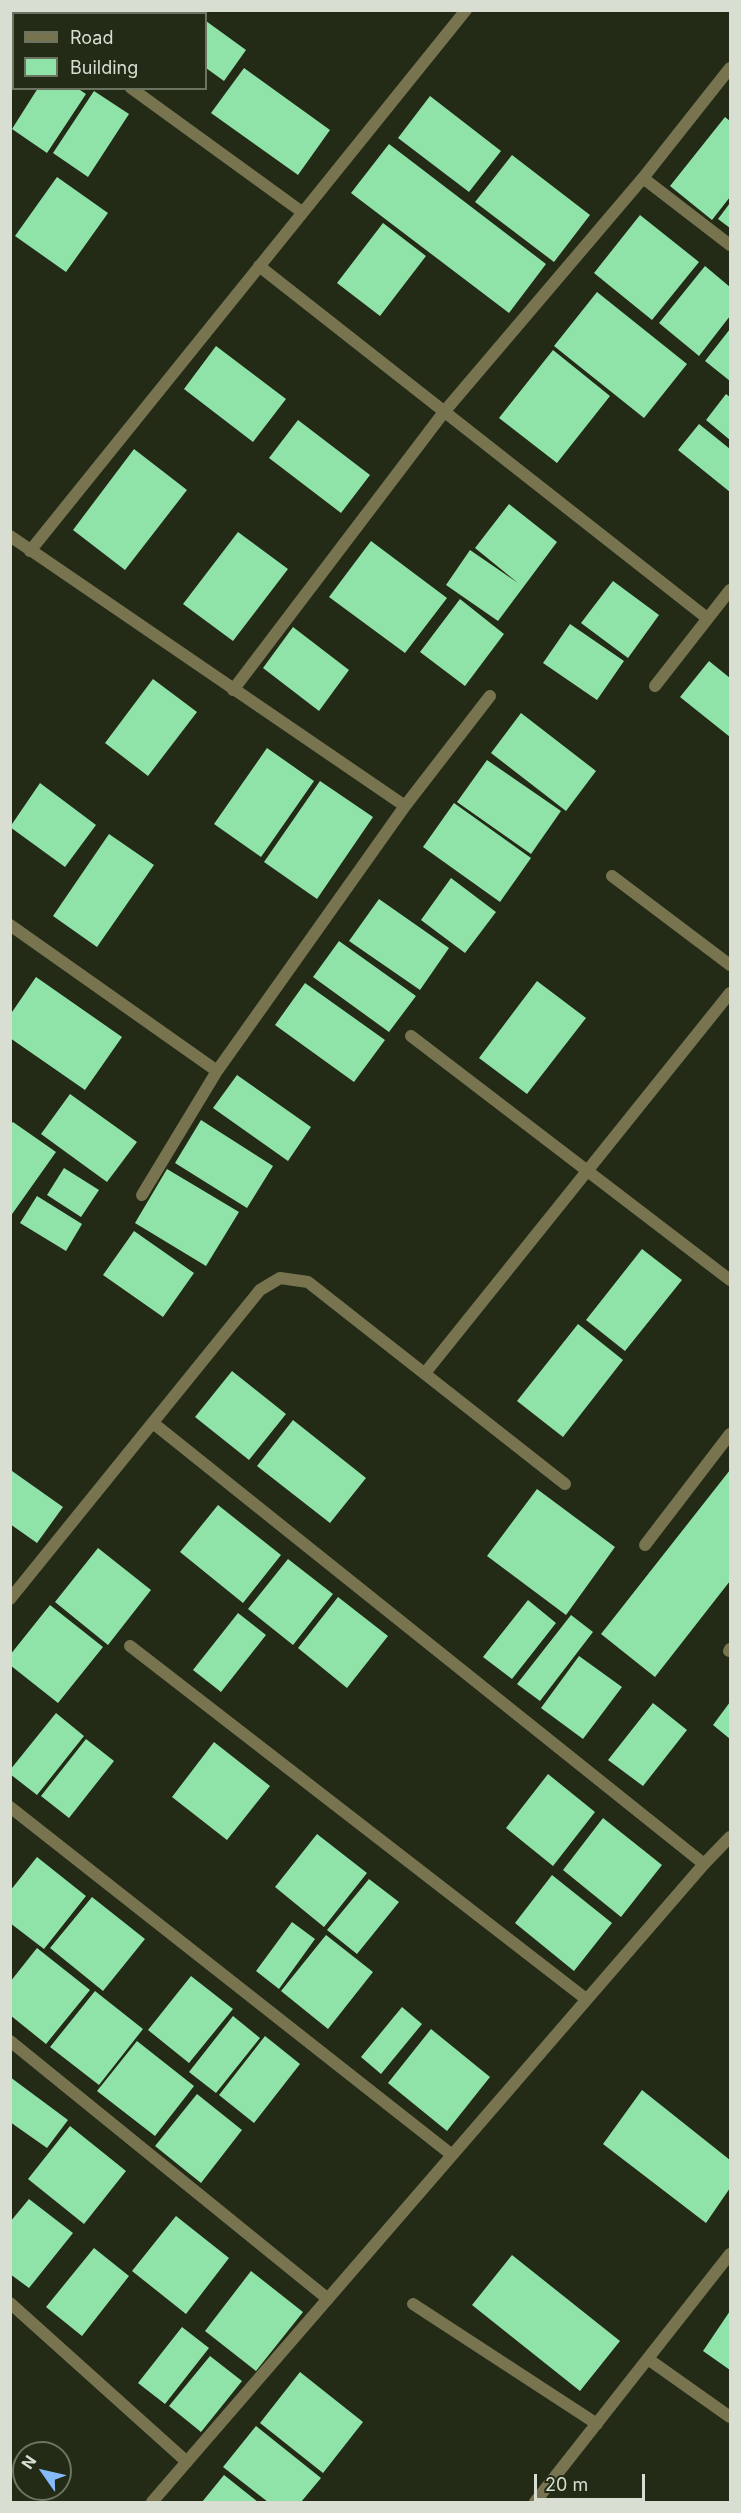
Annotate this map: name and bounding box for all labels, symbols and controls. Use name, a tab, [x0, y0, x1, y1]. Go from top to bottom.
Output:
legend	[12, 12, 207, 90]
text: Road	[70, 27, 113, 48]
text: Building	[70, 57, 138, 78]
north arrow	[12, 2441, 72, 2501]
text: N	[17, 2451, 40, 2473]
scale bar	[537, 2462, 648, 2500]
text: 20 m	[545, 2474, 588, 2495]

